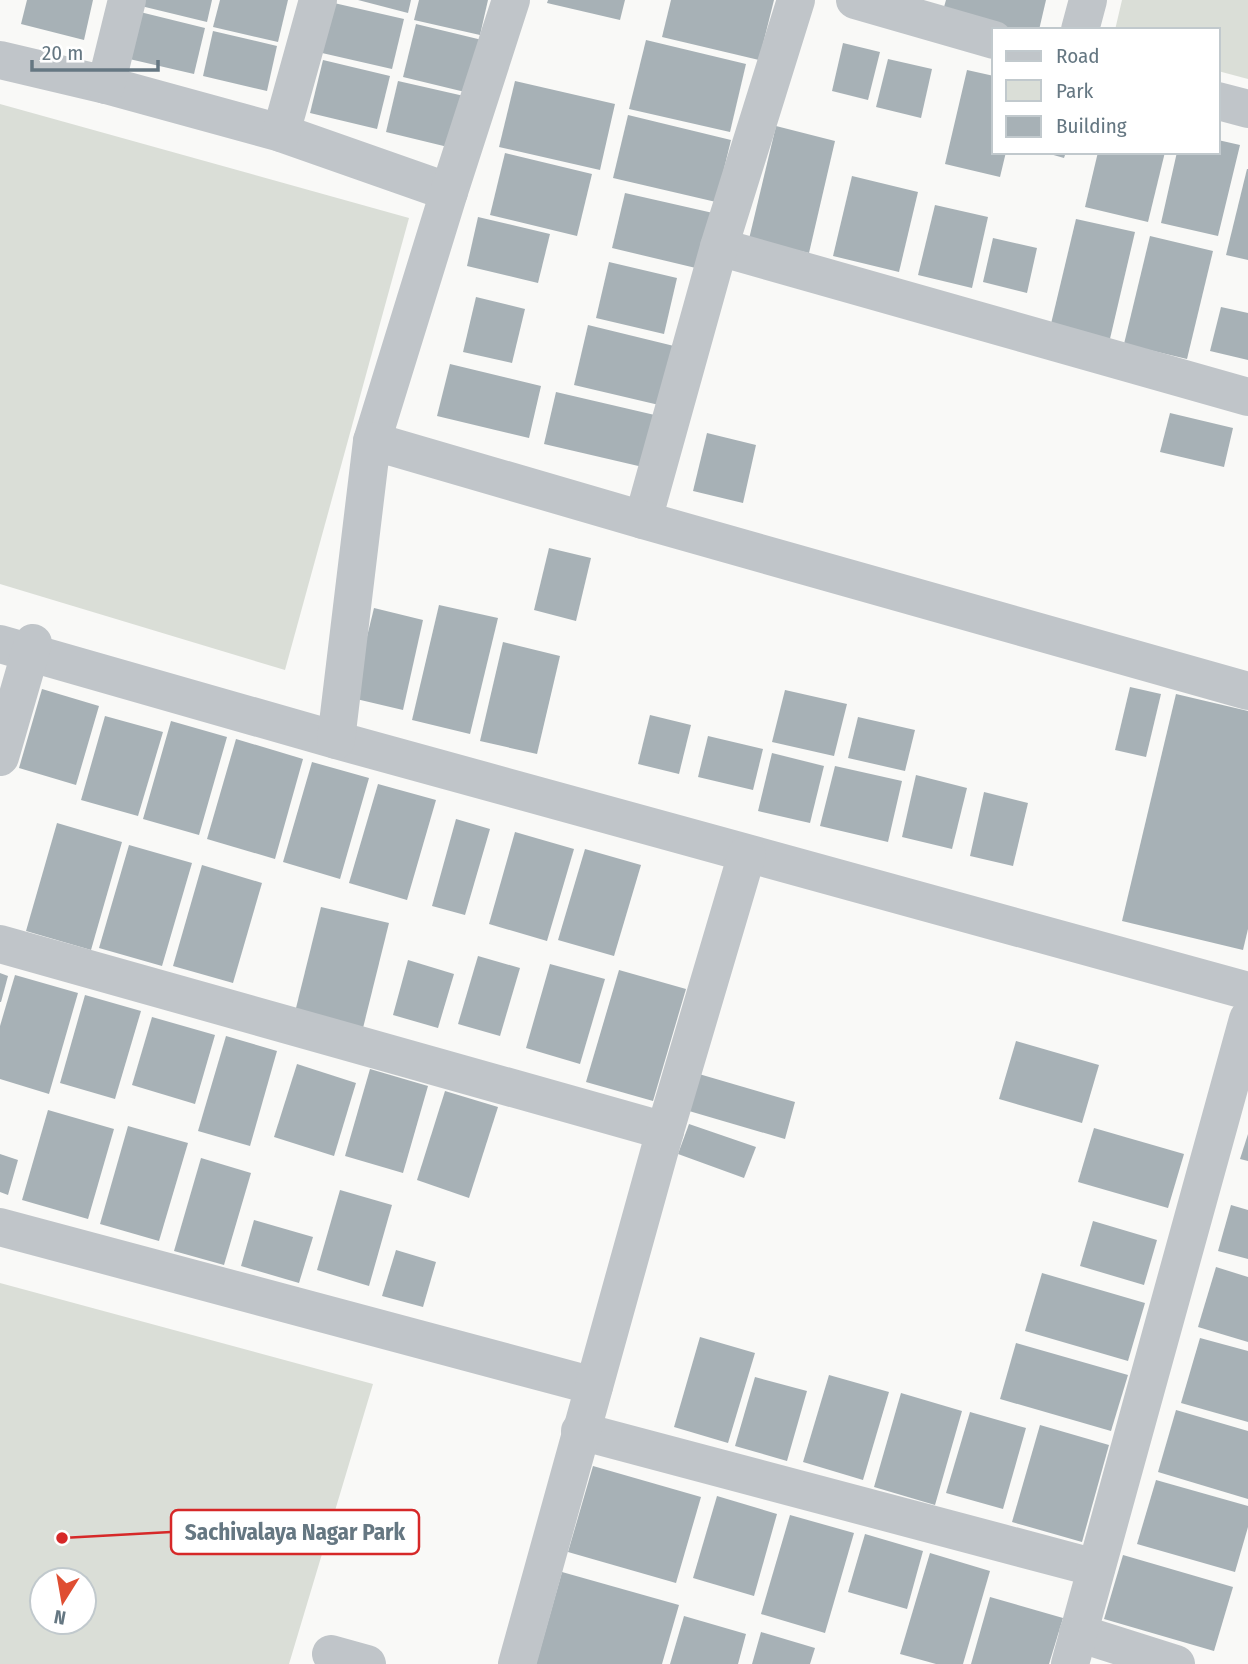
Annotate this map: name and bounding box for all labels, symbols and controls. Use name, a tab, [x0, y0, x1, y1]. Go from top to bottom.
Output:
scale bar	[32, 28, 158, 72]
legend	[992, 28, 1220, 154]
text: 20 m	[42, 40, 83, 66]
text: Road	[1056, 43, 1100, 69]
text: Park	[1056, 78, 1094, 104]
text: Building	[1056, 113, 1127, 139]
callout: Sachivalaya Nagar Park	[171, 1510, 419, 1554]
text: Sachivalaya Nagar Park	[185, 1518, 406, 1546]
north arrow	[28, 1566, 98, 1636]
text: N	[52, 1605, 68, 1630]

